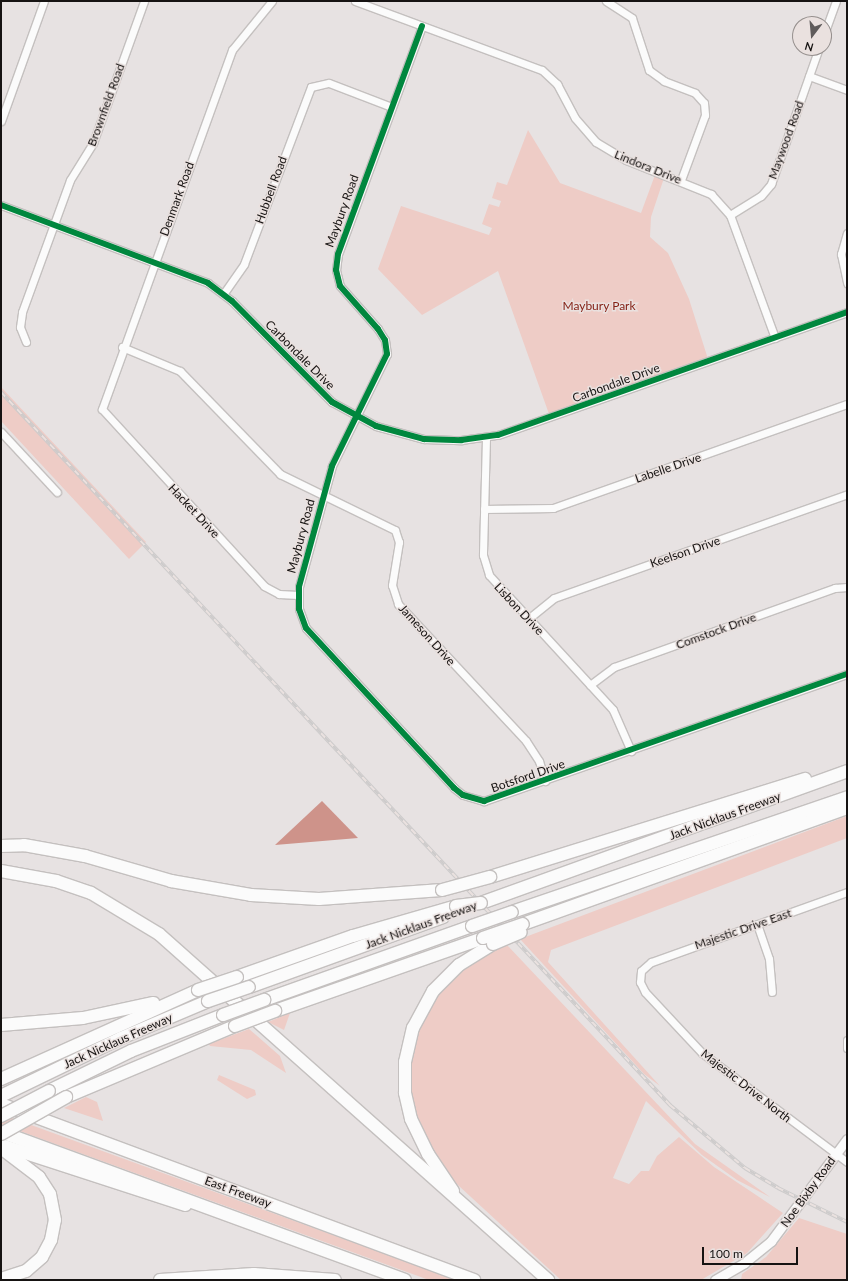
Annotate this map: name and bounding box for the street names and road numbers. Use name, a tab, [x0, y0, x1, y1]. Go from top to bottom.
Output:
street label: Brownfield Road	[84, 62, 128, 148]
street label: Maywood Road	[765, 99, 807, 181]
street label: Lindora Drive	[612, 147, 684, 187]
street label: Hubbell Road	[252, 154, 290, 226]
street label: Denmark Road	[157, 160, 197, 238]
street label: Maybury Road	[322, 173, 362, 249]
street label: Carbondale Drive	[262, 317, 338, 393]
street label: Carbondale Drive	[570, 360, 662, 406]
street label: Labelle Drive	[633, 450, 703, 486]
street label: Hacket Drive	[165, 481, 223, 541]
street label: Maybury Road	[284, 497, 318, 575]
street label: Keelson Drive	[648, 533, 722, 571]
street label: Lisbon Drive	[491, 580, 547, 638]
street label: Jameson Drive	[396, 601, 458, 669]
street label: Comstock Drive	[674, 610, 758, 652]
street label: Botsford Drive	[489, 757, 567, 795]
street label: Jack Nicklaus Freeway	[667, 789, 783, 843]
street label: Jack Nicklaus Freeway	[363, 898, 479, 952]
street label: Majestic Drive East	[693, 906, 793, 952]
street label: Jack Nicklaus Freeway	[61, 1011, 175, 1071]
street label: Majestic Drive North	[698, 1046, 794, 1126]
street label: Noe Bixby Road	[777, 1154, 839, 1230]
street label: East Freeway	[203, 1173, 273, 1211]

